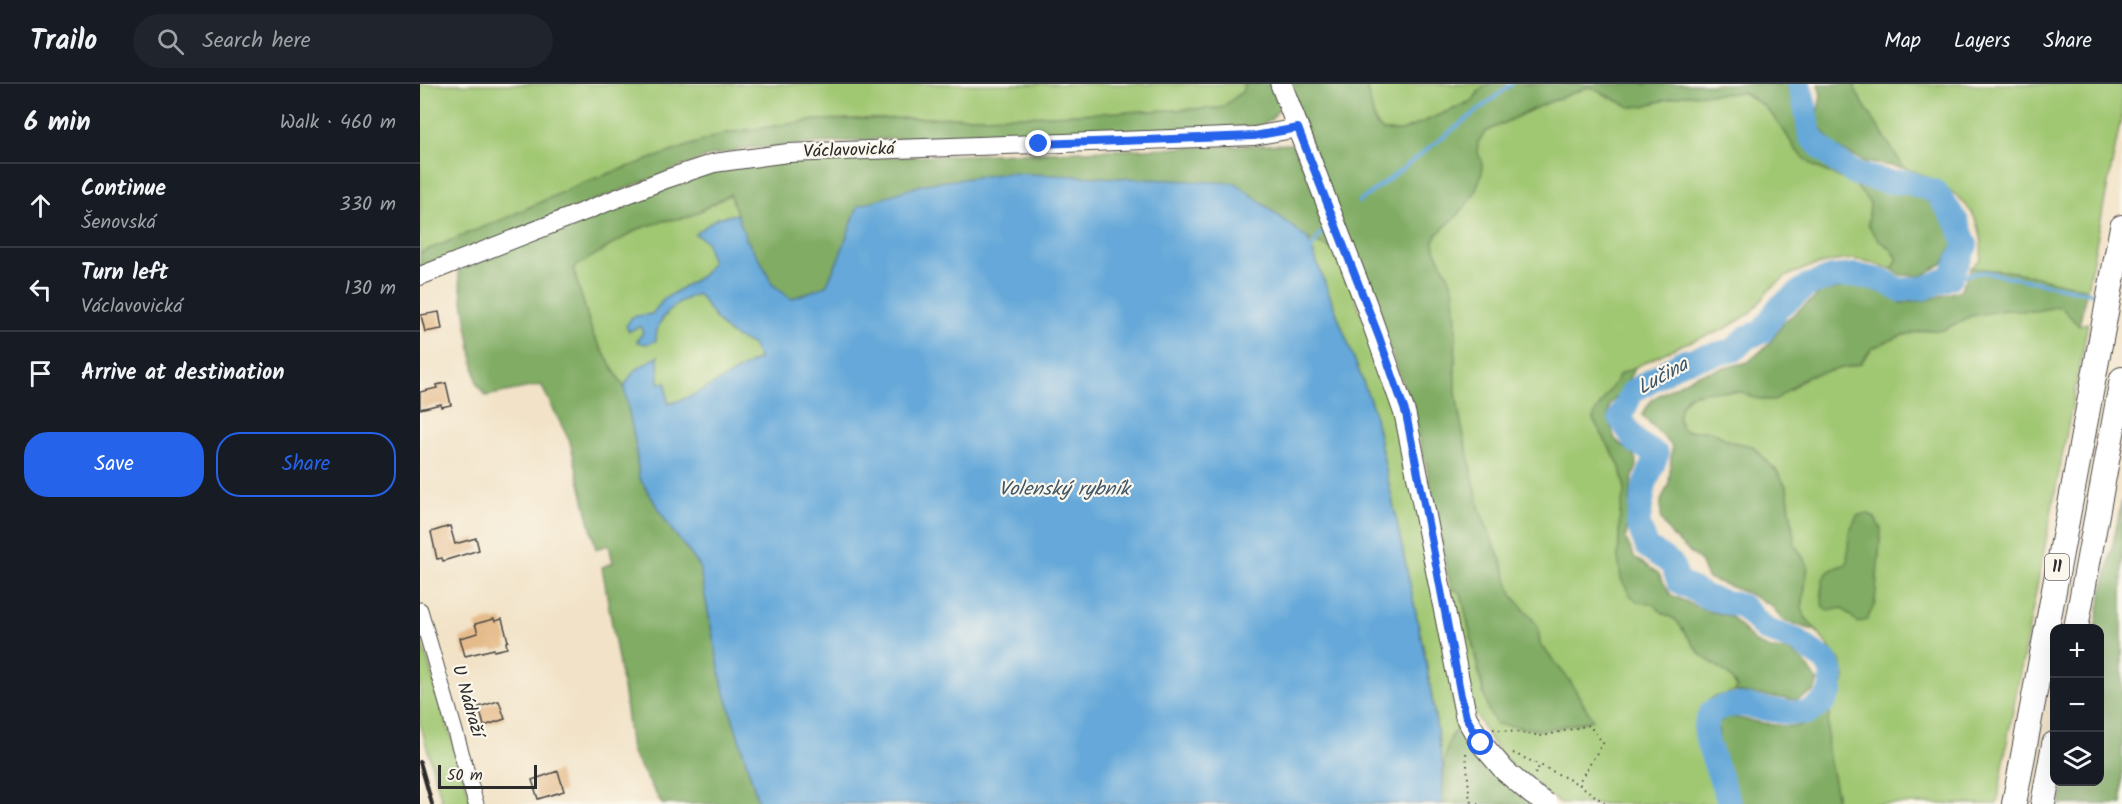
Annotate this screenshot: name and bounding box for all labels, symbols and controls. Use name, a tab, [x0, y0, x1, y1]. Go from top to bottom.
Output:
search box	[133, 14, 553, 68]
text: Trailo	[30, 19, 97, 64]
text: Search here	[202, 24, 311, 59]
icon: search	[154, 25, 187, 58]
text: Map	[1884, 25, 1921, 58]
text: Layers	[1954, 25, 2010, 58]
text: Share	[2043, 25, 2092, 58]
text: 6 min	[24, 102, 91, 144]
text: Walk · 460 m	[280, 107, 396, 139]
route end	[1025, 130, 1051, 156]
street label: Václavovická	[803, 135, 897, 167]
text: Continue	[81, 172, 166, 207]
icon: ahead	[24, 189, 57, 222]
text: 330 m	[339, 189, 396, 221]
text: Šenovská	[81, 207, 156, 239]
text: Turn left	[81, 256, 168, 291]
icon: left	[24, 273, 57, 306]
text: 130 m	[344, 273, 396, 305]
text: Václavovická	[81, 291, 183, 323]
water label: Lučina	[1632, 349, 1696, 404]
text: Arrive at destination	[81, 356, 284, 391]
icon: arrive	[24, 357, 57, 390]
button: Save	[24, 432, 204, 497]
button: Share	[216, 432, 396, 497]
water label: Volenský rybník	[999, 474, 1132, 506]
road number: 11	[2045, 554, 2069, 580]
map controls	[2050, 624, 2104, 786]
button: +	[2050, 624, 2104, 678]
street label: U Nádraží	[443, 661, 492, 743]
button: −	[2050, 678, 2104, 732]
route start	[1467, 729, 1493, 755]
button: layers	[2050, 732, 2104, 786]
scale bar	[438, 762, 537, 790]
text: 50 m	[447, 763, 483, 788]

